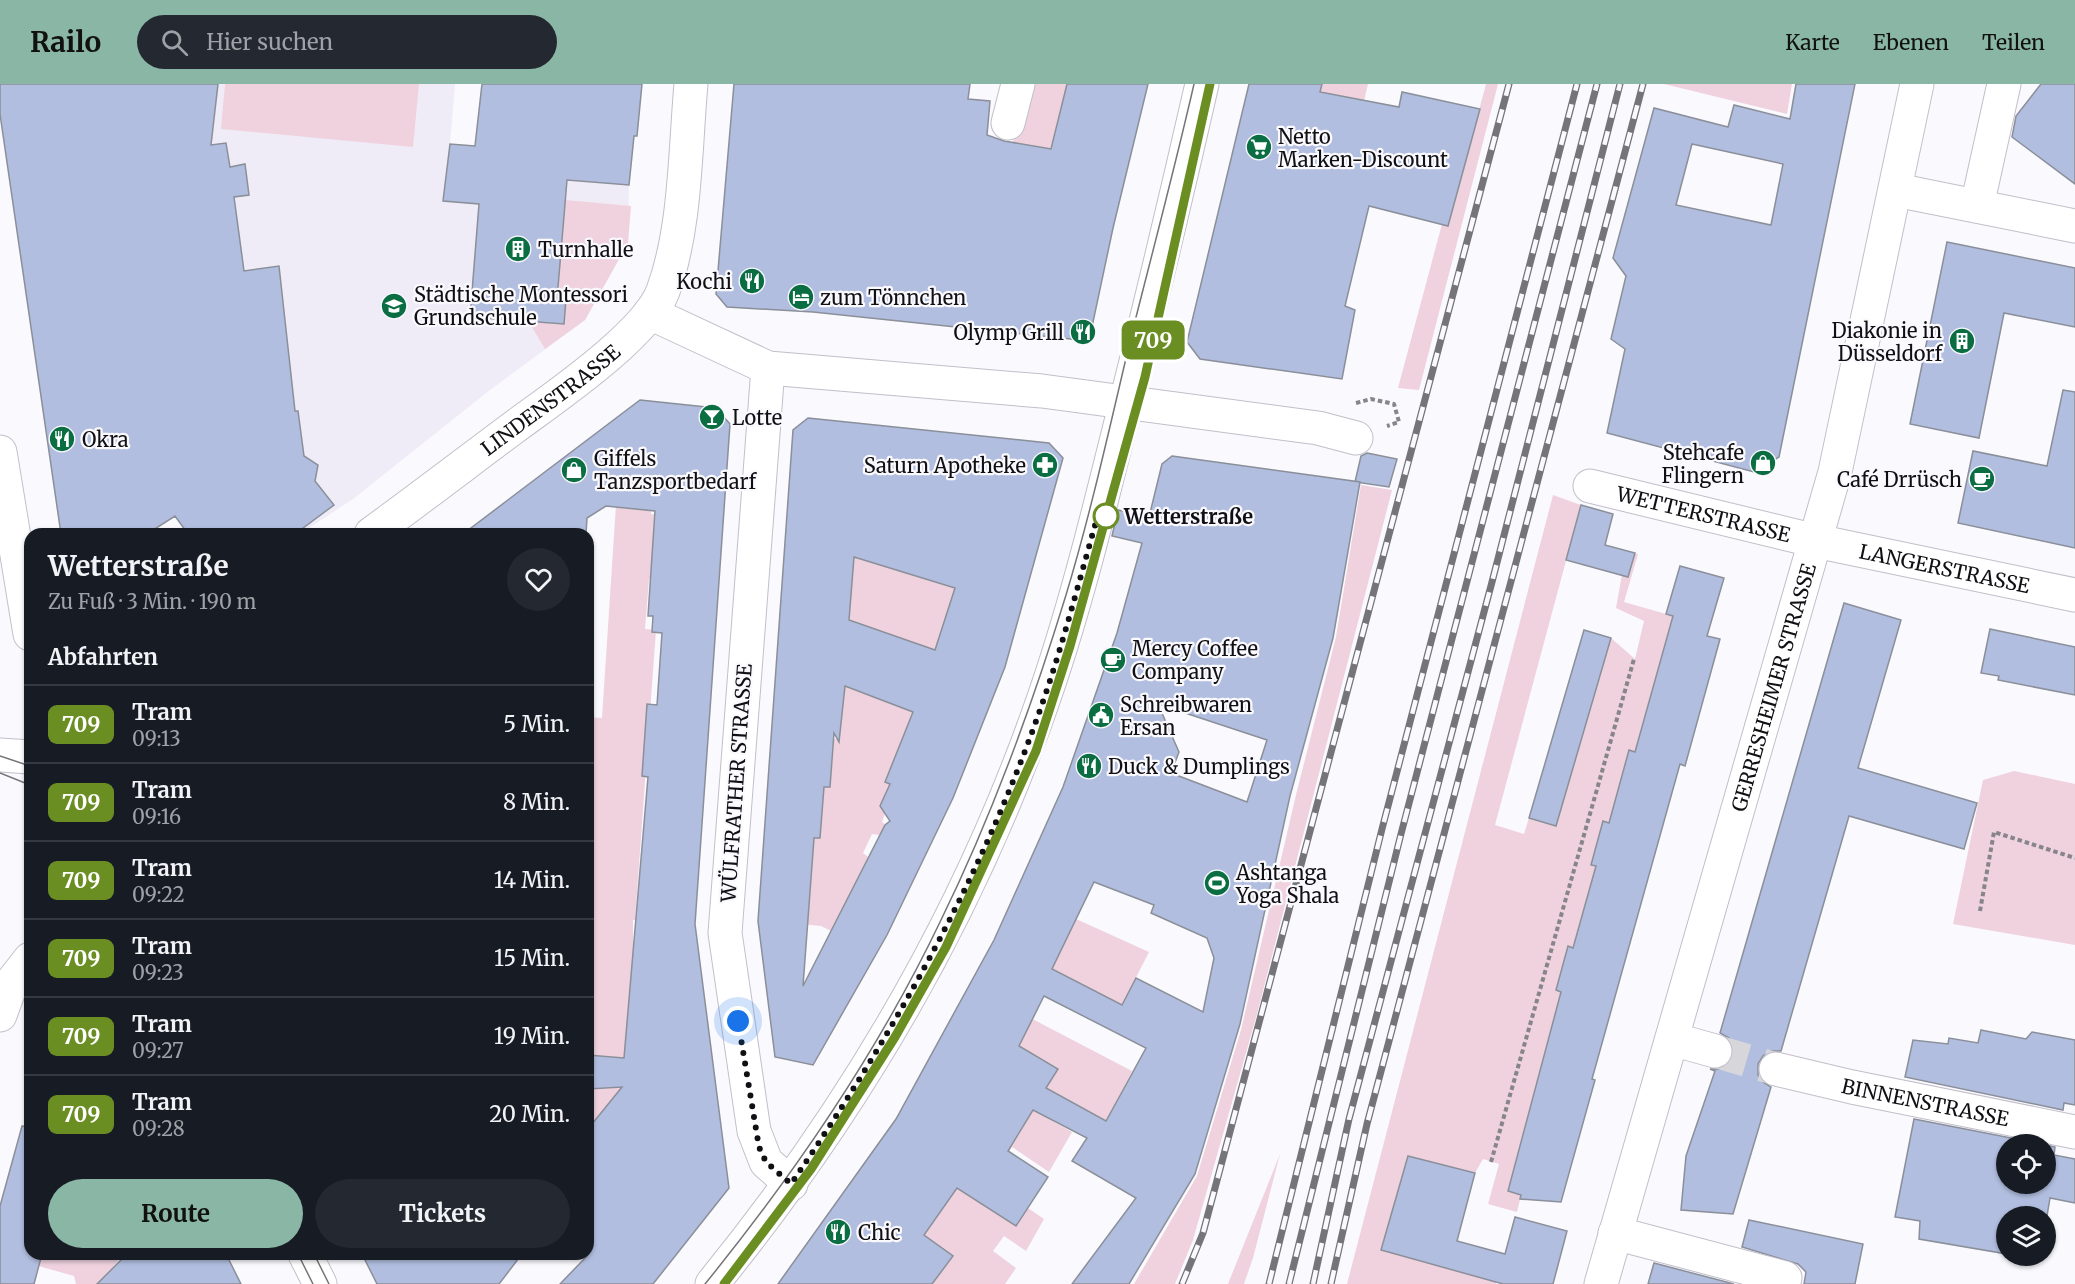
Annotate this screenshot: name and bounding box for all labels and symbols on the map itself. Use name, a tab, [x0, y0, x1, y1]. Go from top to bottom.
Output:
place label: Netto Marken-Discount	[1278, 124, 1448, 172]
supermarket icon: Netto Marken-Discount	[1244, 132, 1274, 162]
building icon: Turnhalle	[503, 234, 533, 264]
place label: Turnhalle	[538, 237, 633, 262]
restaurant icon: Kochi	[737, 266, 767, 296]
place label: Kochi	[676, 269, 732, 294]
place label: Städtische Montessori Grundschule	[414, 282, 628, 330]
hotel icon: zum Tönnchen	[786, 282, 816, 312]
place label: zum Tönnchen	[820, 285, 966, 310]
school or university icon: Städtische Montessori Grundschule	[379, 291, 409, 321]
restaurant icon: Olymp Grill	[1068, 317, 1098, 347]
place label: Diakonie in Düsseldorf	[1831, 318, 1943, 366]
place label: Olymp Grill	[954, 320, 1064, 345]
line badge: 709	[1118, 320, 1188, 360]
building icon: Diakonie in Düsseldorf	[1947, 326, 1977, 356]
street label: LINDENSTRASSE	[476, 338, 625, 460]
bar icon: Lotte	[697, 402, 727, 432]
place label: Lotte	[732, 405, 782, 430]
restaurant icon: Okra	[47, 424, 77, 454]
place label: Okra	[82, 427, 129, 452]
place label: Stehcafe Flingern	[1661, 440, 1744, 488]
place label: Giffels Tanzsportbedarf	[594, 446, 757, 494]
shop icon: Stehcafe Flingern	[1748, 448, 1778, 478]
pharmacy icon: Saturn Apotheke	[1030, 450, 1060, 480]
place label: Saturn Apotheke	[864, 453, 1026, 478]
shop icon: Giffels Tanzsportbedarf	[559, 455, 589, 485]
cafe icon: Café Drrüsch	[1967, 464, 1997, 494]
place label: Café Drrüsch	[1837, 467, 1962, 492]
street label: WETTERSTRASSE	[1613, 480, 1794, 547]
marker: Wetterstraße	[1093, 503, 1119, 529]
place label: Wetterstraße	[1123, 504, 1253, 529]
street label: LANGERSTRASSE	[1857, 538, 2033, 598]
street label: GERRESHEIMER STRASSE	[1725, 560, 1821, 814]
place label: Mercy Coffee Company	[1132, 636, 1258, 684]
cafe icon: Mercy Coffee Company	[1098, 645, 1128, 675]
street label: WÜLFRATHER STRASSE	[715, 663, 757, 904]
place label: Schreibwaren Ersan	[1120, 692, 1252, 740]
public building icon: Schreibwaren Ersan	[1086, 700, 1116, 730]
restaurant icon: Duck & Dumplings	[1074, 751, 1104, 781]
place label: Duck & Dumplings	[1108, 754, 1290, 779]
place label: Ashtanga Yoga Shala	[1235, 860, 1340, 908]
sports icon: Ashtanga Yoga Shala	[1202, 868, 1232, 898]
your location	[723, 1006, 753, 1036]
street label: BINNENSTRASSE	[1839, 1072, 2012, 1131]
restaurant icon: Chic	[823, 1217, 853, 1247]
place label: Chic	[858, 1220, 901, 1245]

